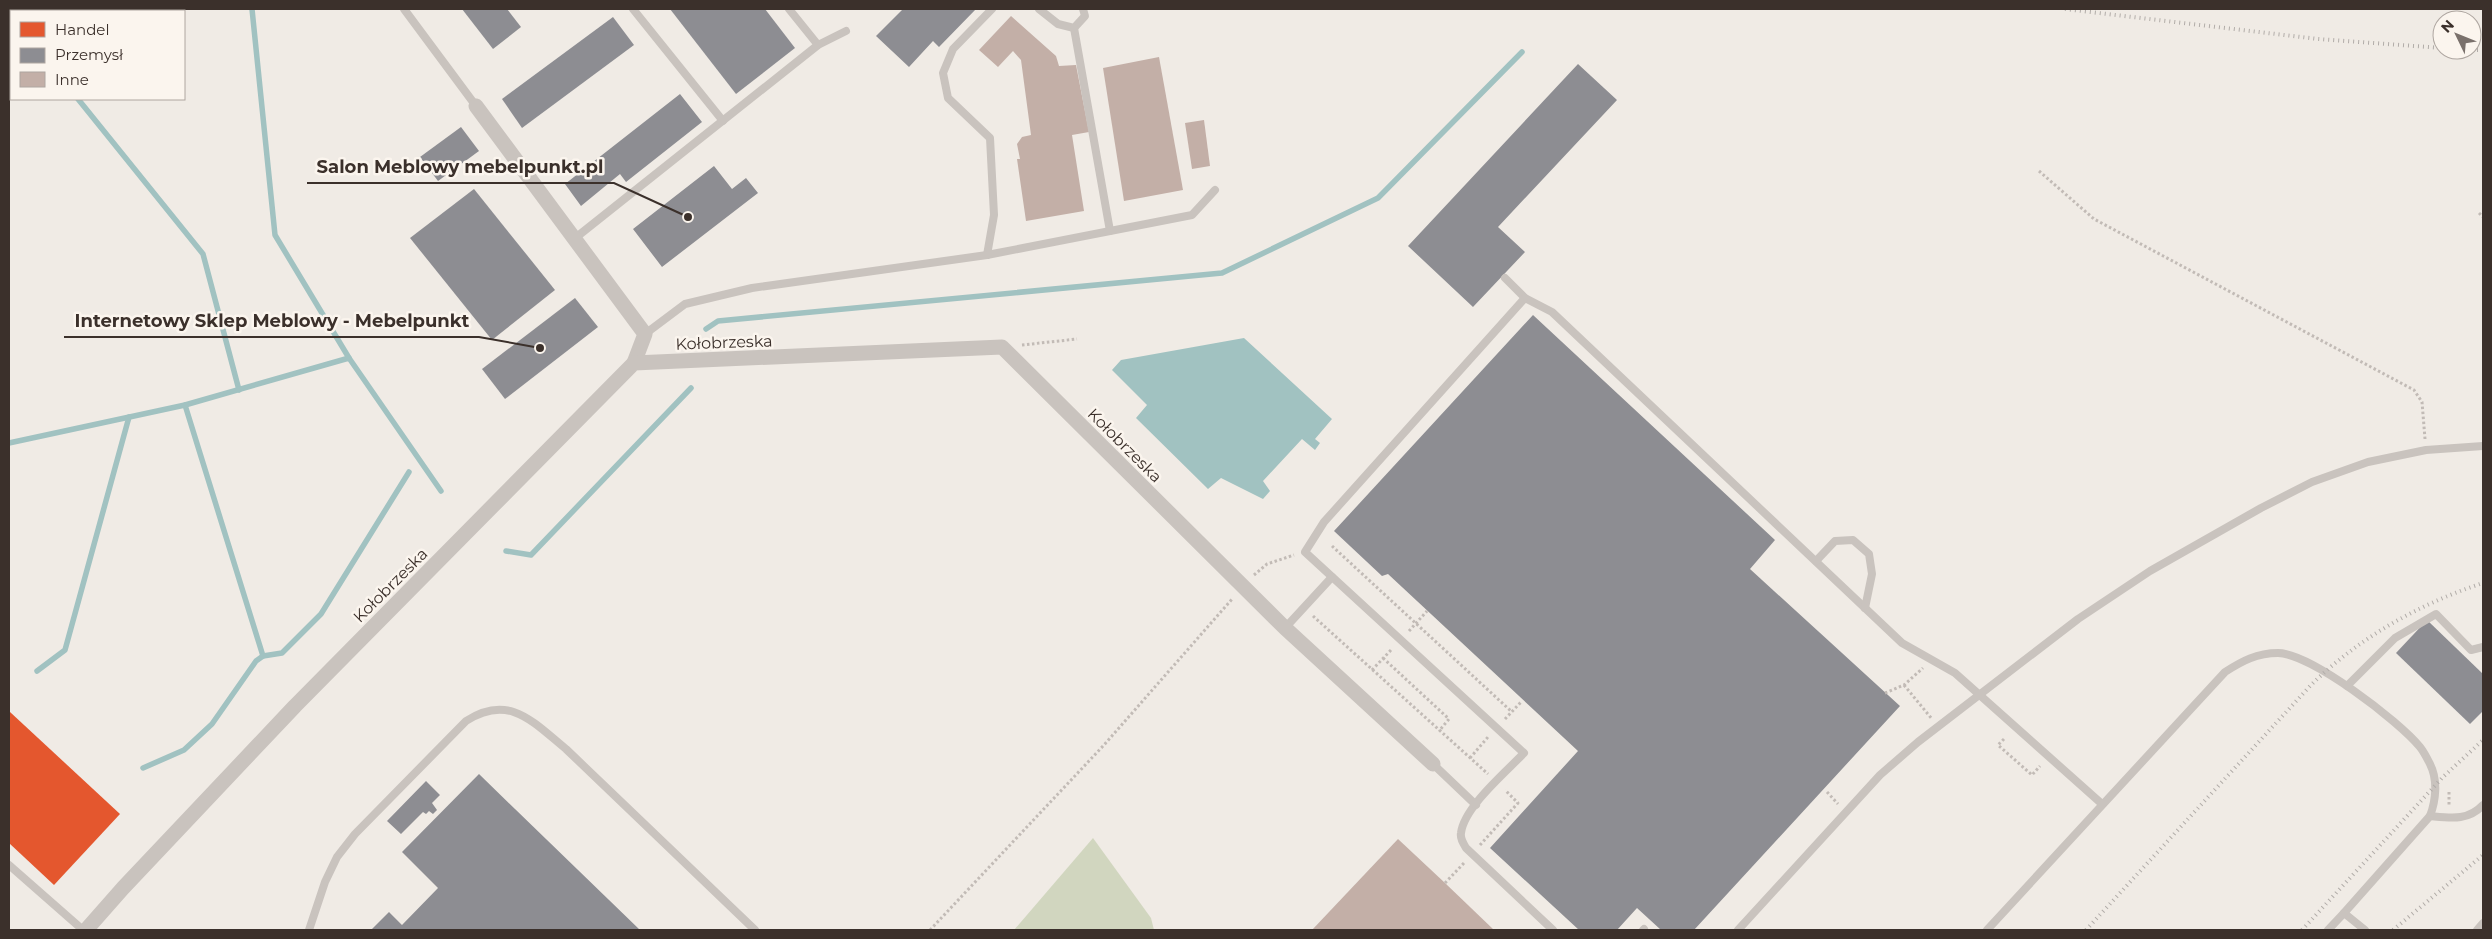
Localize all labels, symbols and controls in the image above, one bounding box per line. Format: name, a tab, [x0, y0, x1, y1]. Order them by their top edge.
legend	[10, 10, 185, 100]
north arrow	[2432, 10, 2482, 60]
text: N	[2437, 16, 2458, 36]
text: Handel	[55, 20, 109, 39]
text: Przemysł	[55, 45, 124, 64]
text: Inne	[55, 70, 89, 89]
callout: Salon Meblowy mebelpunkt.pl	[307, 150, 614, 183]
text: Salon Meblowy mebelpunkt.pl	[317, 156, 603, 178]
callout: Internetowy Sklep Meblowy - Mebelpunkt	[64, 304, 479, 337]
text: Internetowy Sklep Meblowy - Mebelpunkt	[75, 310, 470, 332]
street label: Kołobrzeska	[675, 331, 773, 354]
street label: Kołobrzeska	[1084, 404, 1166, 486]
street label: Kołobrzeska	[349, 544, 431, 626]

